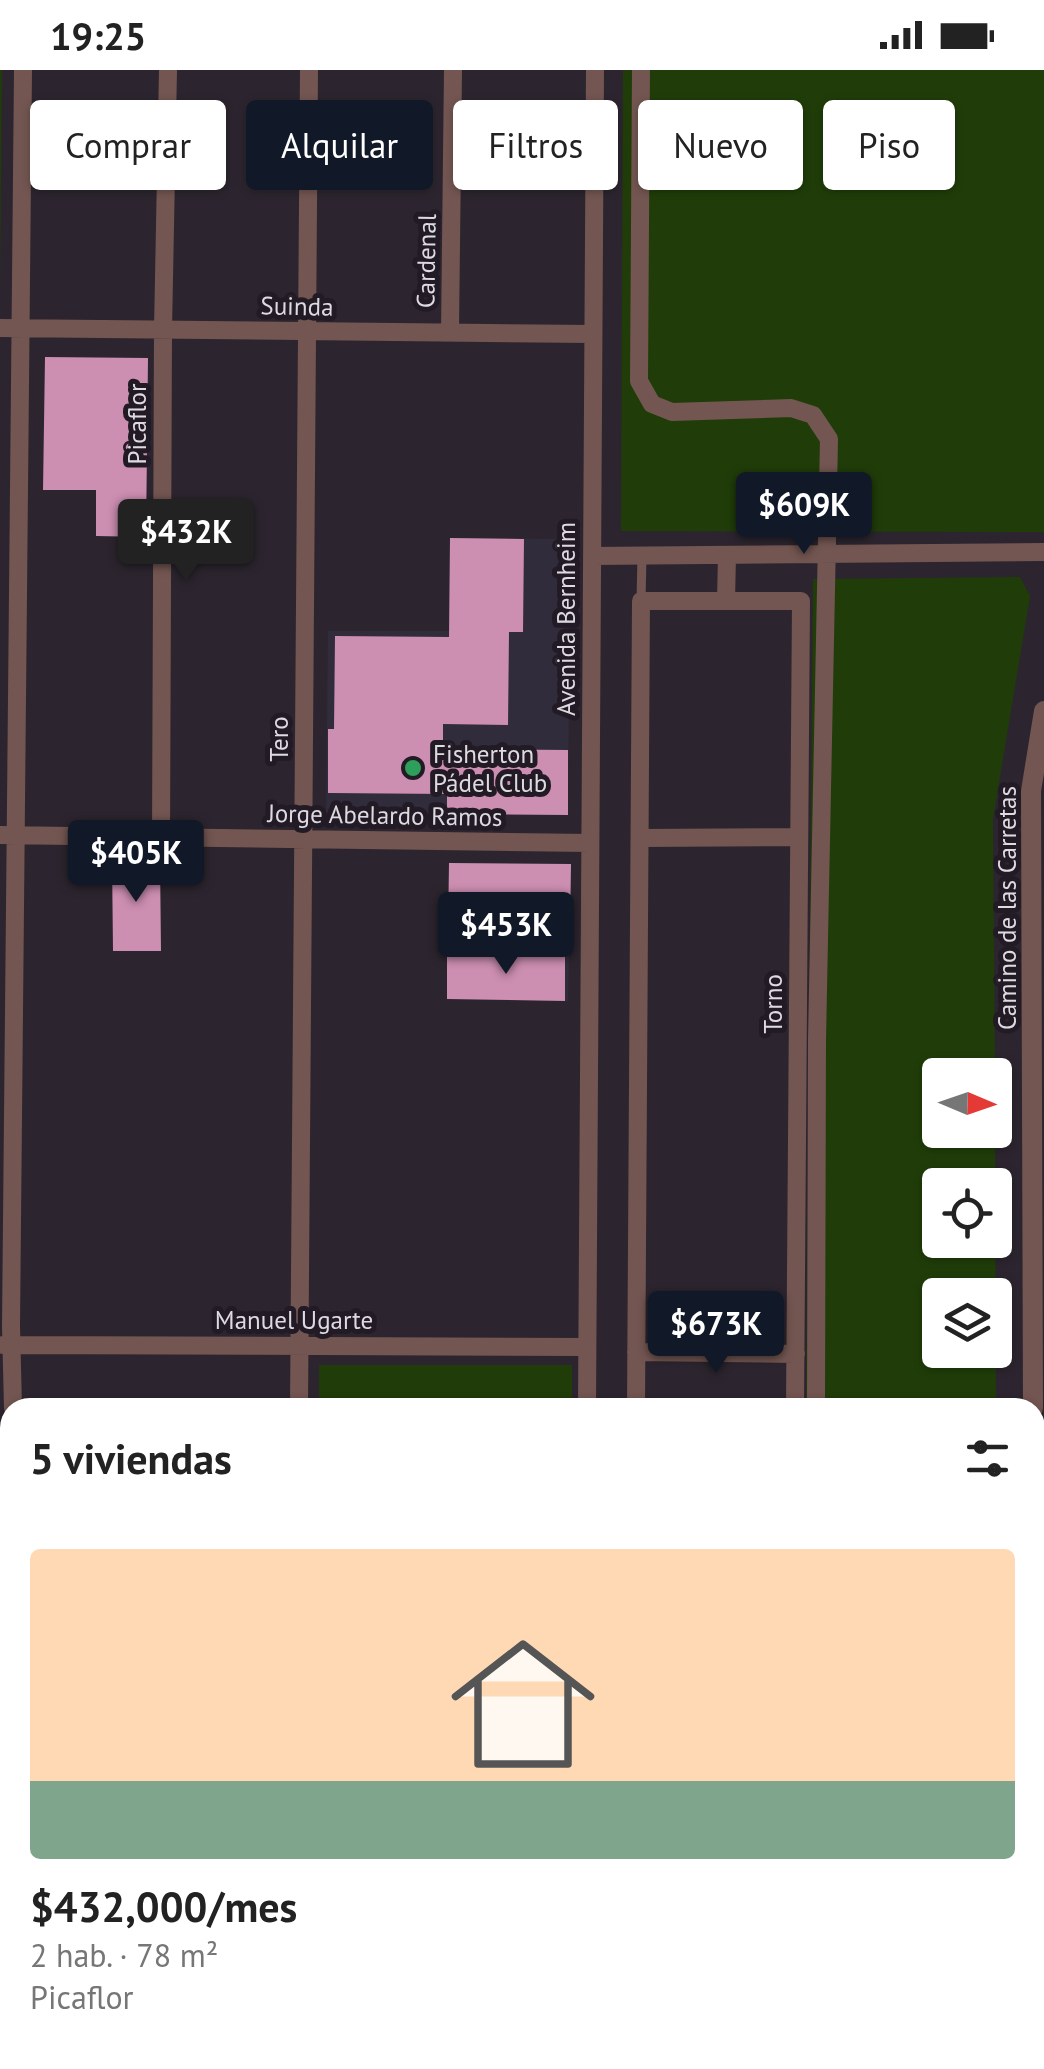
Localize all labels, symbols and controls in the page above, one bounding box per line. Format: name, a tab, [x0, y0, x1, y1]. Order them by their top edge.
text: 19:25	[50, 11, 146, 60]
chip: Comprar	[30, 100, 226, 190]
chip: Alquilar	[246, 100, 433, 190]
chip: Filtros	[453, 100, 618, 190]
chip: Nuevo	[638, 100, 803, 190]
chip: Piso	[823, 100, 955, 190]
street label: Cardenal	[409, 213, 443, 308]
street label: Suinda	[260, 289, 334, 323]
street label: Picaflor	[121, 383, 153, 464]
pin: $609K	[734, 472, 874, 557]
text: $609K	[758, 483, 850, 525]
pin: $432K	[116, 499, 256, 584]
text: $432K	[140, 510, 232, 552]
street label: Avenida Bernheim	[550, 522, 582, 716]
street label: Tero	[263, 716, 295, 762]
place label: Fisherton Pádel Club	[433, 738, 547, 799]
marker: Fisherton Pádel Club	[402, 757, 424, 779]
street label: Camino de las Carretas	[991, 786, 1023, 1030]
street label: Jorge Abelardo Ramos	[266, 797, 503, 833]
pin: $405K	[66, 820, 206, 905]
text: $405K	[90, 831, 182, 873]
pin: $453K	[436, 892, 576, 977]
text: $453K	[460, 903, 552, 945]
street label: Torno	[757, 974, 789, 1034]
north arrow	[922, 1058, 1012, 1148]
map controls	[922, 1058, 1012, 1368]
button: locate	[922, 1168, 1012, 1258]
button: layers	[922, 1278, 1012, 1368]
pin: $673K	[646, 1291, 786, 1376]
text: $673K	[670, 1302, 762, 1344]
street label: Manuel Ugarte	[215, 1304, 373, 1336]
text: 5 viviendas	[30, 1431, 232, 1486]
icon: filters	[960, 1431, 1015, 1486]
icon: home	[433, 1614, 613, 1794]
text: $432,000/mes	[30, 1879, 297, 1934]
text: 2 hab. · 78 m²	[30, 1934, 218, 1976]
text: Picaflor	[30, 1976, 133, 2018]

